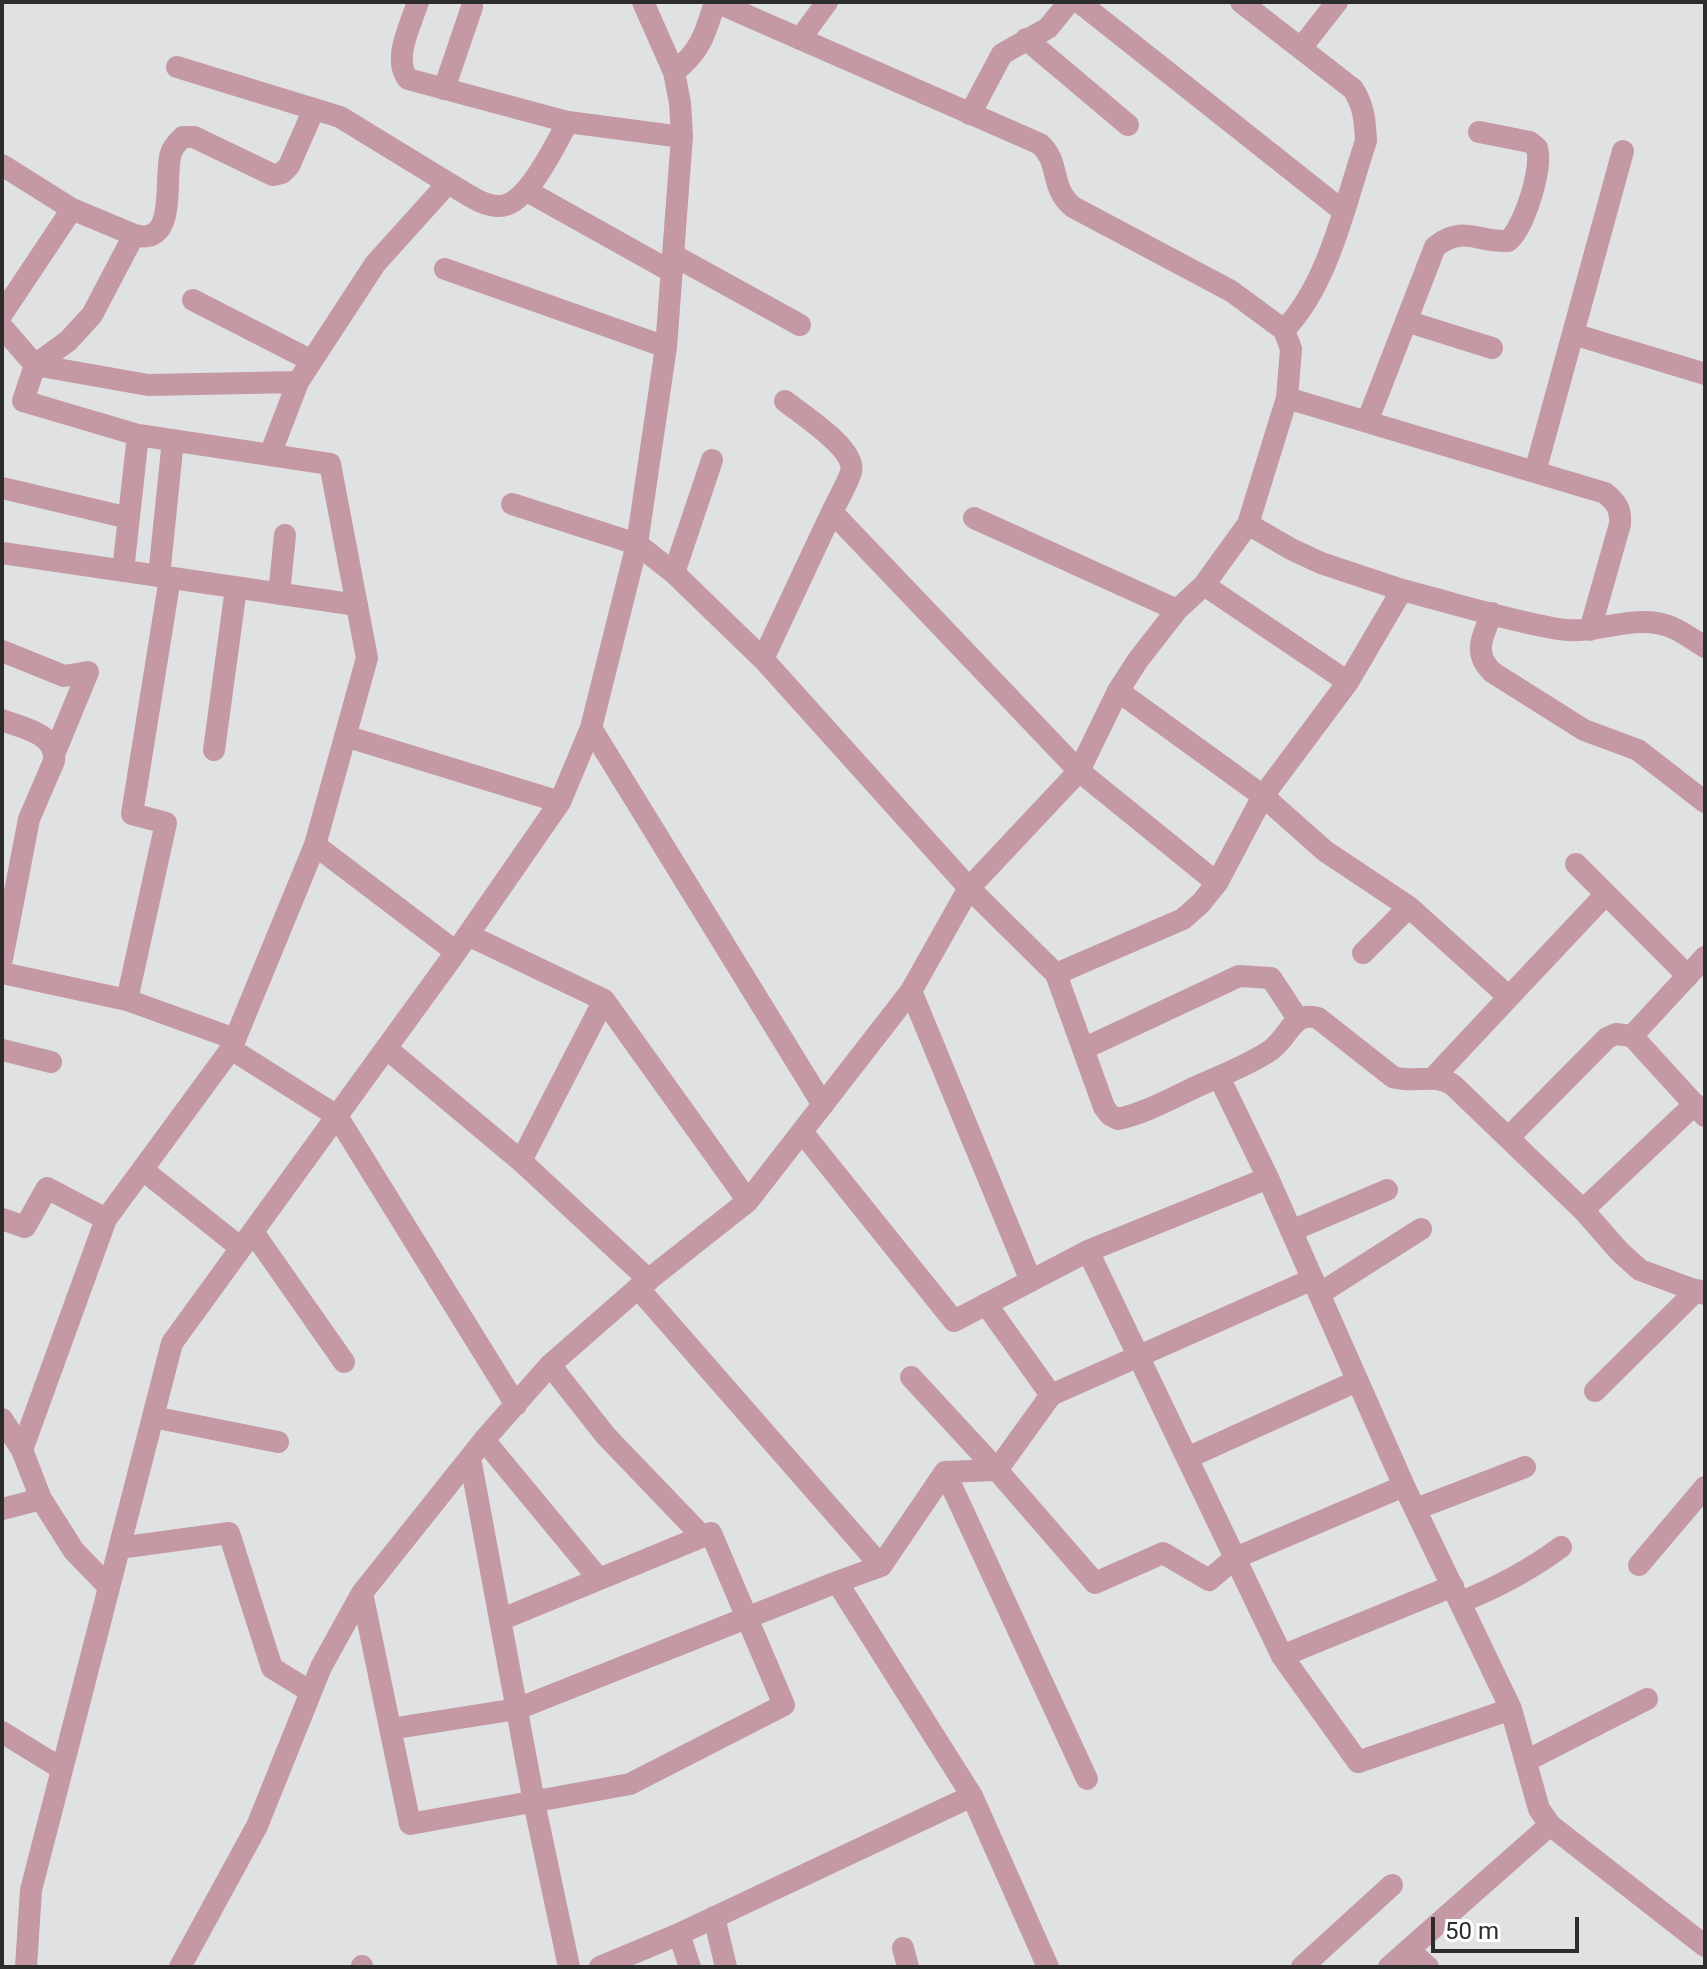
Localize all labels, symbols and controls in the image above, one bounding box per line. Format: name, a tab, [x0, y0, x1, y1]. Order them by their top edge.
scale bar	[1435, 1901, 1583, 1951]
text: 50 m	[1445, 1917, 1499, 1945]

